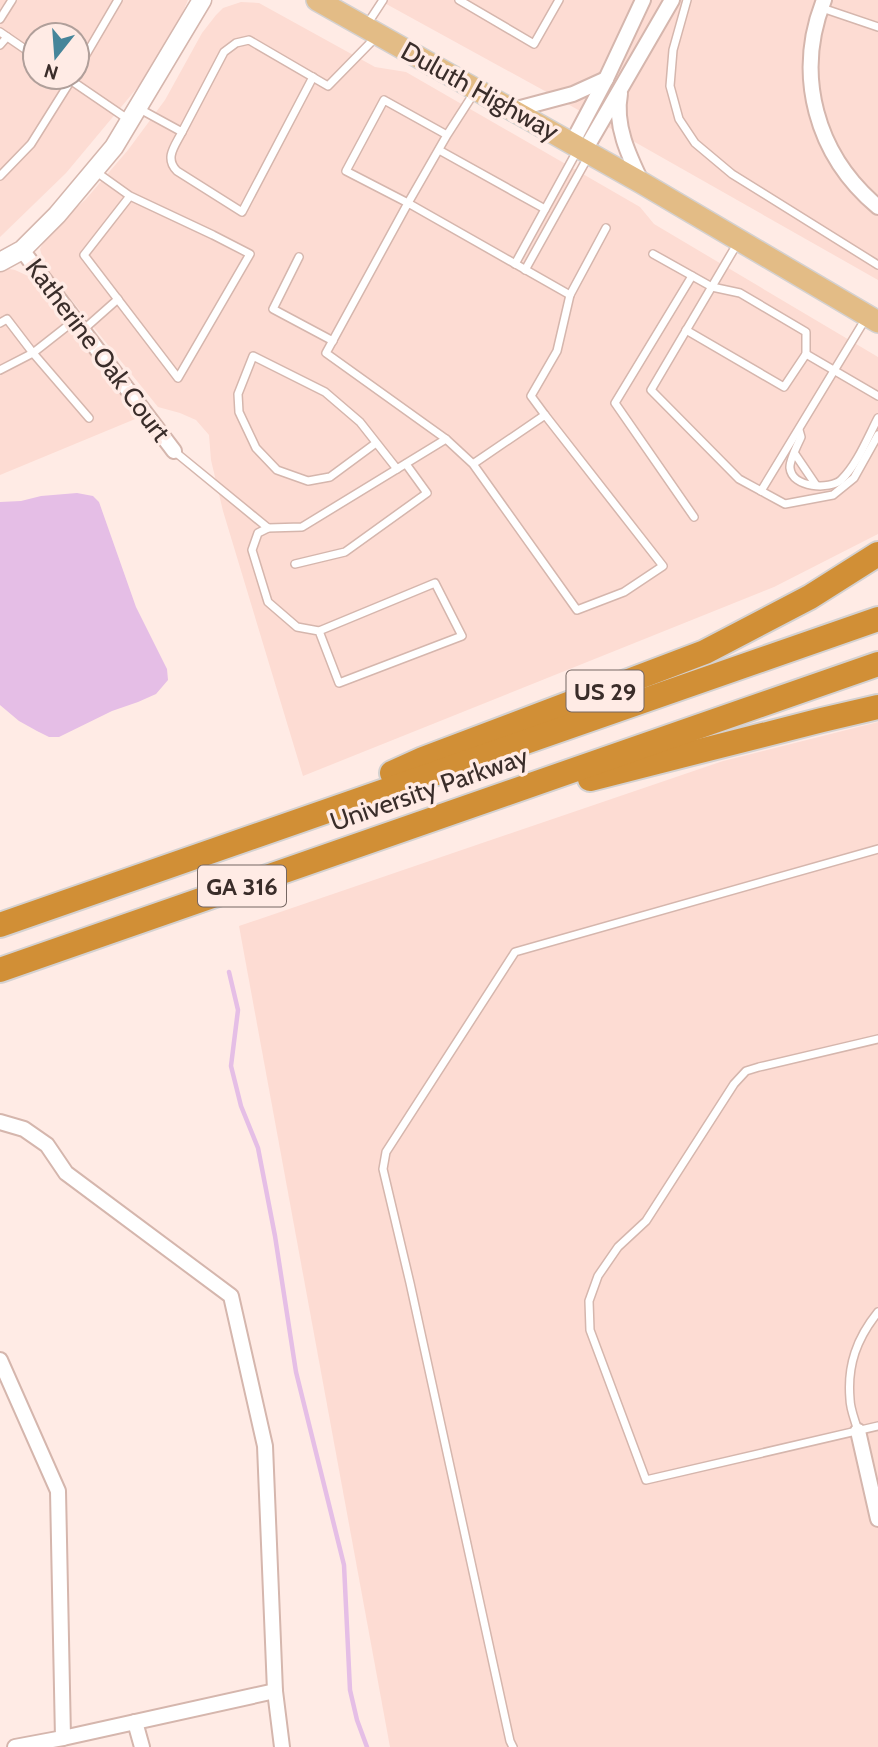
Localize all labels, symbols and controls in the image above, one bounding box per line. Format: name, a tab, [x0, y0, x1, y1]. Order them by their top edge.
north arrow	[21, 21, 91, 91]
street label: Duluth Highway	[396, 35, 564, 147]
text: N	[41, 59, 61, 85]
street label: Katherine Oak Court	[19, 252, 177, 448]
road number: US 29	[566, 670, 644, 712]
street label: University Parkway	[326, 740, 532, 838]
road number: GA 316	[198, 866, 286, 906]

